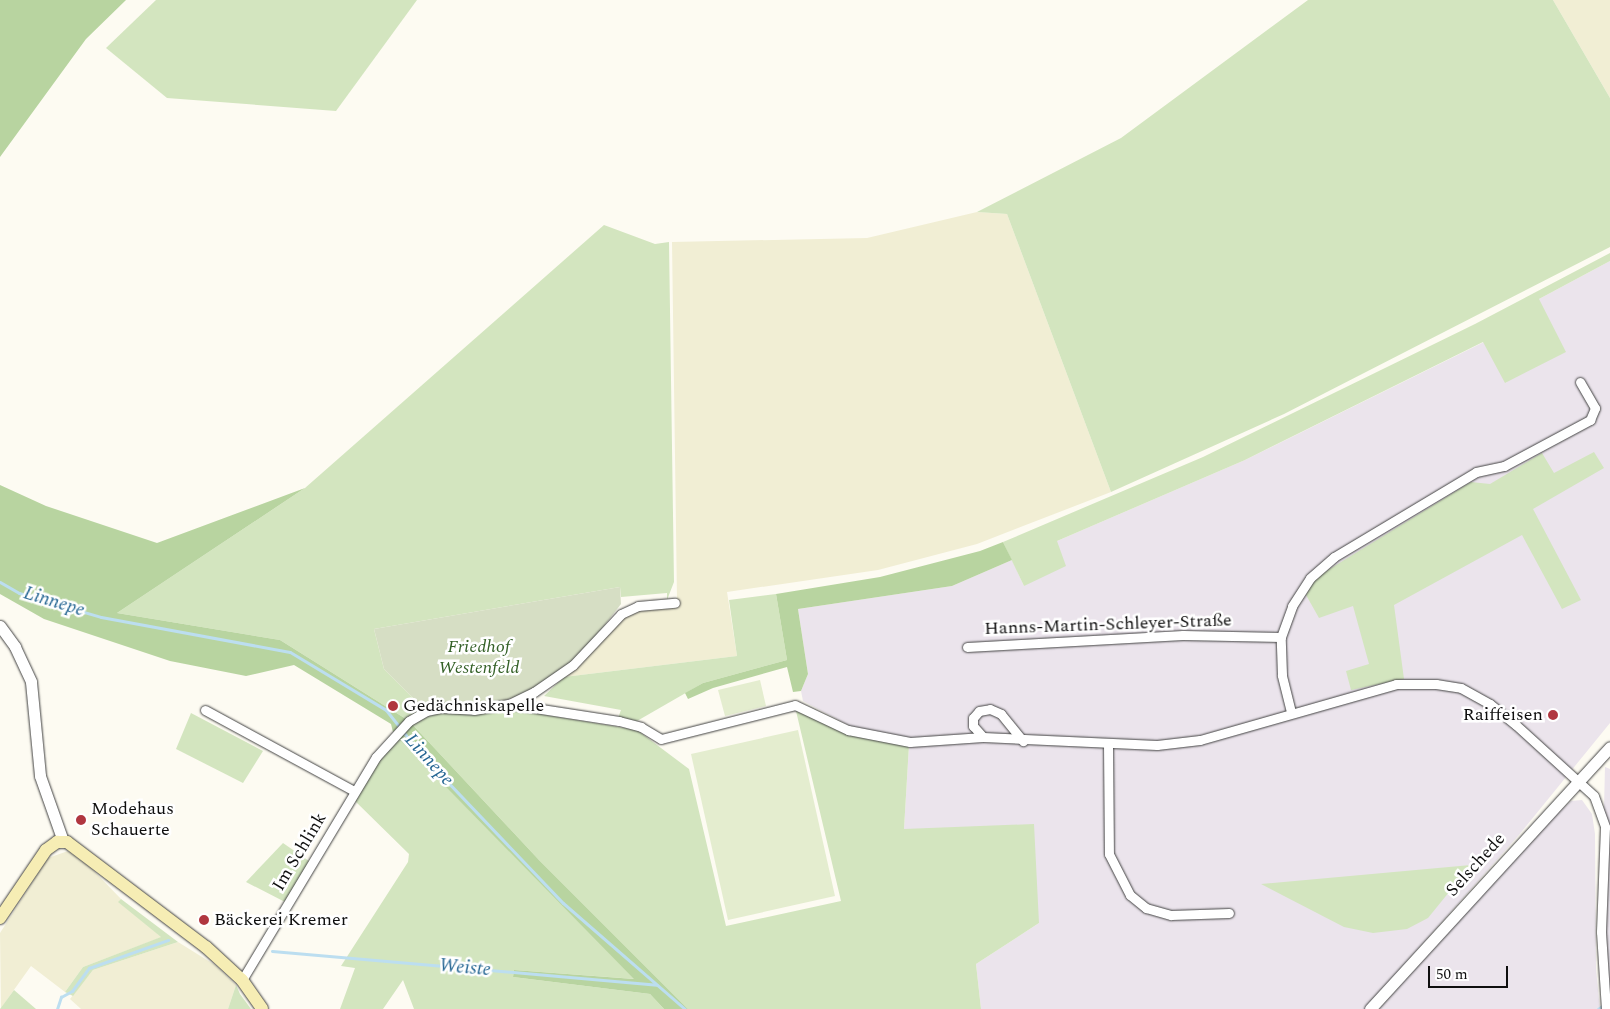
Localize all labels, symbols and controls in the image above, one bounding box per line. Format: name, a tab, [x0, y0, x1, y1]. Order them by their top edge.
water label: Linnepe	[21, 582, 87, 622]
street label: Hanns-Martin-Schleyer-Straße	[984, 610, 1232, 640]
park label: Friedhof Westenfeld	[439, 637, 519, 680]
place label: Gedächniskapelle	[403, 695, 544, 717]
marker: Gedächniskapelle	[387, 700, 399, 712]
place label: Raiffeisen	[1463, 704, 1543, 726]
marker: Raiffeisen	[1547, 709, 1559, 721]
water label: Linnepe	[400, 729, 458, 791]
place label: Modehaus Schauerte	[91, 799, 174, 842]
street label: Im Schlink	[268, 809, 332, 895]
marker: Modehaus Schauerte	[75, 814, 87, 826]
street label: Selschede	[1442, 829, 1510, 901]
place label: Bäckerei Kremer	[214, 909, 348, 931]
marker: Bäckerei Kremer	[198, 914, 210, 926]
water label: Weiste	[438, 954, 492, 982]
scale bar	[1430, 956, 1510, 988]
text: 50 m	[1436, 963, 1468, 986]

